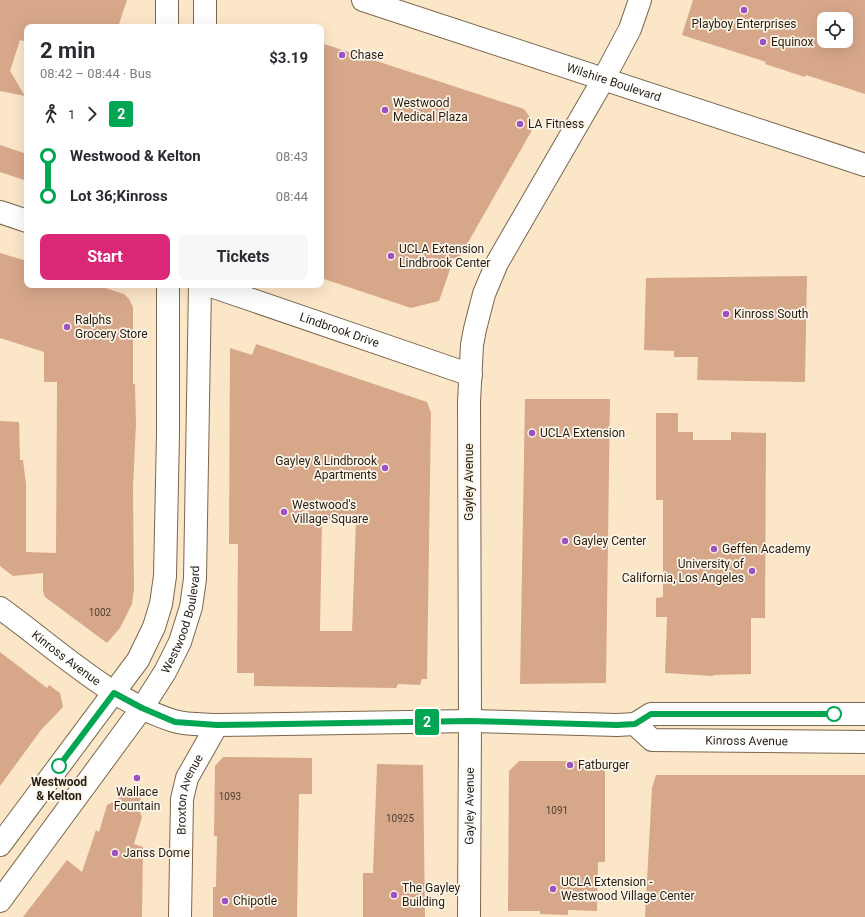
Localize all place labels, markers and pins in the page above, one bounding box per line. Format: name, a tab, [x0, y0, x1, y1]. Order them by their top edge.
marker: Playboy Enterprises	[739, 5, 749, 15]
place label: Playboy Enterprises	[691, 17, 797, 31]
place label: Equinox	[771, 35, 813, 49]
marker: Equinox	[758, 37, 768, 47]
place label: Chase	[350, 48, 384, 62]
marker: Chase	[337, 50, 347, 60]
place label: Westwood Medical Plaza	[393, 96, 468, 124]
marker: Westwood Medical Plaza	[380, 105, 390, 115]
place label: LA Fitness	[528, 117, 584, 131]
marker: LA Fitness	[515, 119, 525, 129]
place label: UCLA Extension Lindbrook Center	[399, 242, 490, 270]
marker: UCLA Extension Lindbrook Center	[386, 251, 396, 261]
place label: Kinross South	[734, 307, 808, 321]
marker: Kinross South	[721, 309, 731, 319]
place label: Ralphs Grocery Store	[75, 313, 148, 341]
marker: Ralphs Grocery Store	[62, 322, 72, 332]
place label: UCLA Extension	[540, 426, 625, 440]
marker: UCLA Extension	[527, 428, 537, 438]
place label: Gayley & Lindbrook Apartments	[275, 454, 378, 482]
marker: Gayley & Lindbrook Apartments	[380, 463, 390, 473]
place label: Westwood's Village Square	[292, 498, 368, 526]
marker: Westwood's Village Square	[279, 507, 289, 517]
place label: Gayley Center	[573, 534, 646, 548]
marker: Gayley Center	[560, 536, 570, 546]
place label: Geffen Academy	[722, 542, 811, 556]
marker: Geffen Academy	[709, 544, 719, 554]
place label: University of California, Los Angeles	[622, 557, 745, 585]
marker: University of California, Los Angeles	[747, 566, 757, 576]
unlabelled marker	[826, 706, 842, 722]
marker: Westwood & Kelton	[51, 758, 67, 774]
place label: Fatburger	[578, 758, 629, 772]
marker: Fatburger	[565, 760, 575, 770]
marker: Wallace Fountain	[132, 773, 142, 783]
place label: Westwood & Kelton	[31, 775, 87, 803]
place label: Wallace Fountain	[114, 785, 160, 813]
place label: Janss Dome	[123, 846, 190, 860]
marker: Janss Dome	[110, 848, 120, 858]
place label: UCLA Extension - Westwood Village Center	[561, 875, 695, 903]
place label: The Gayley Building	[402, 881, 461, 909]
marker: UCLA Extension - Westwood Village Center	[548, 884, 558, 894]
marker: The Gayley Building	[389, 890, 399, 900]
place label: Chipotle	[233, 894, 277, 908]
marker: Chipotle	[220, 896, 230, 906]

